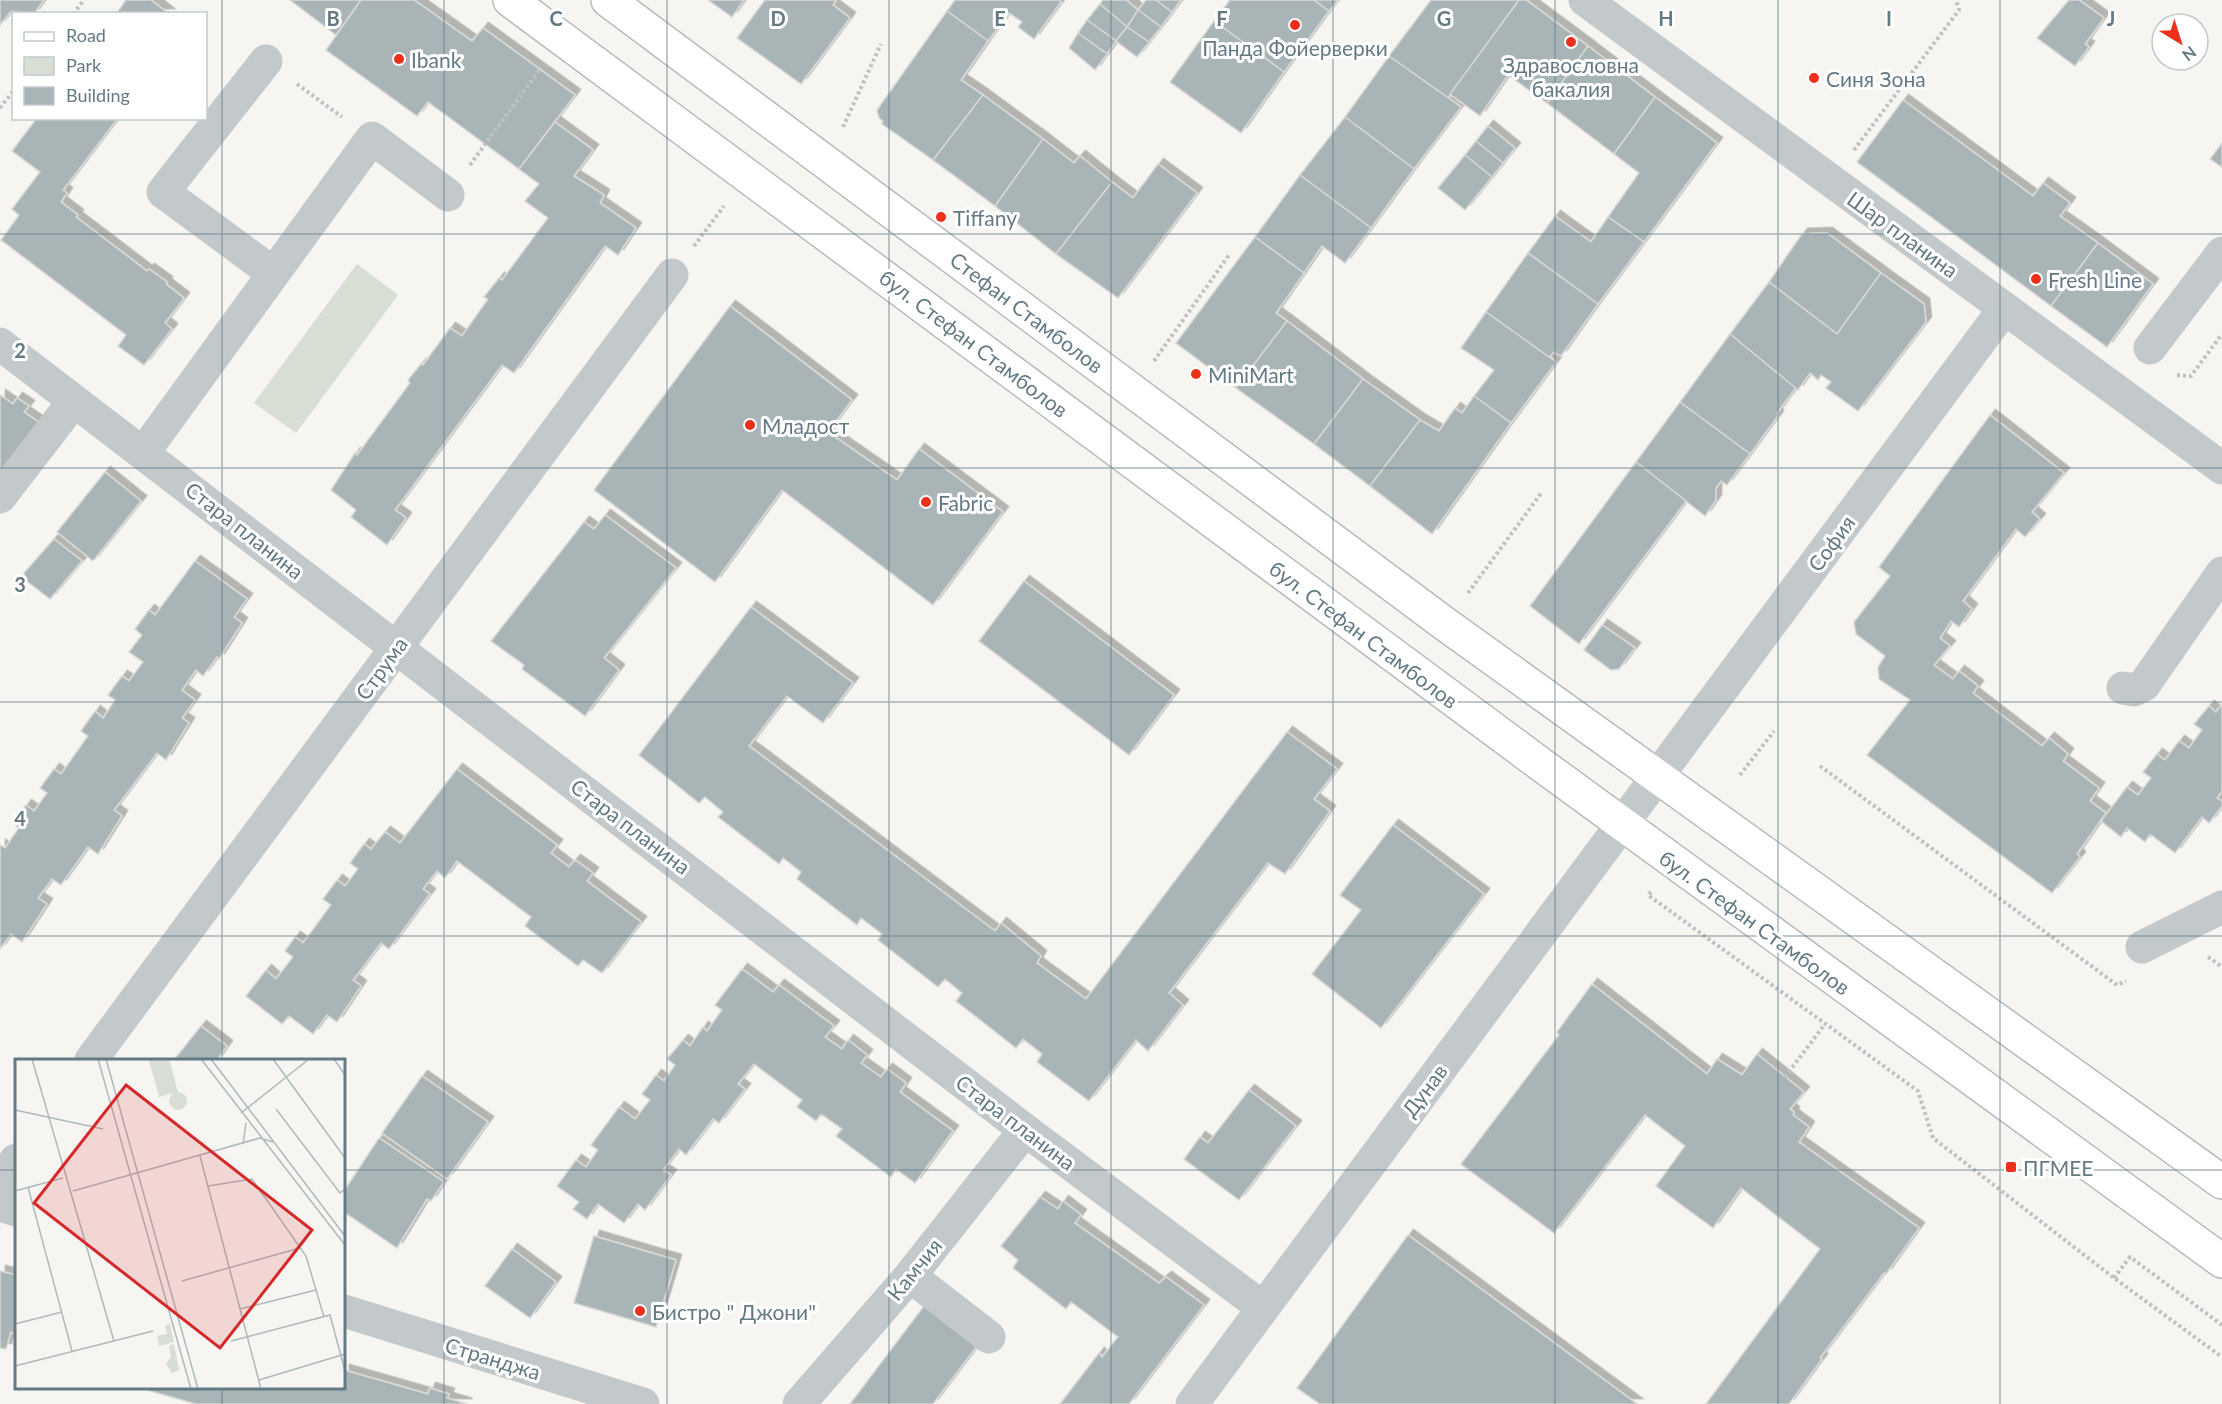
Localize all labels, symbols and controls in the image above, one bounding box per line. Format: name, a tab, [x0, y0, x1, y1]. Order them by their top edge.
text: B	[326, 6, 340, 30]
text: C	[549, 6, 563, 30]
text: D	[770, 6, 786, 30]
text: E	[994, 6, 1006, 30]
text: F	[1216, 6, 1228, 30]
text: G	[1437, 6, 1451, 30]
text: H	[1658, 6, 1674, 30]
text: I	[1886, 6, 1892, 30]
text: J	[2107, 6, 2115, 30]
legend	[12, 12, 207, 120]
north arrow	[2150, 12, 2210, 72]
marker: Панда Фойерверки	[1288, 18, 1302, 32]
text: Road	[66, 24, 106, 46]
place label: Панда Фойерверки	[1202, 35, 1388, 60]
marker: Здравословна бакалия	[1564, 35, 1578, 49]
text: N	[2179, 43, 2200, 65]
place label: Ibank	[411, 47, 462, 72]
marker: Ibank	[392, 52, 406, 66]
place label: Здравословна бакалия	[1503, 52, 1639, 101]
text: Park	[66, 54, 102, 76]
place label: Синя Зона	[1826, 66, 1926, 91]
marker: Синя Зона	[1807, 71, 1821, 85]
text: Building	[66, 84, 130, 106]
street label: Шар планина	[1843, 186, 1963, 282]
place label: Tiffany	[953, 205, 1017, 230]
marker: Tiffany	[934, 210, 948, 224]
street label: Стефан Стамболов	[946, 246, 1108, 378]
street label: бул. Стефан Стамболов	[875, 264, 1073, 422]
place label: Fresh Line	[2048, 267, 2142, 292]
marker: Fresh Line	[2029, 272, 2043, 286]
text: 2	[14, 338, 26, 362]
place label: MiniMart	[1208, 362, 1294, 387]
marker: MiniMart	[1189, 367, 1203, 381]
place label: Младост	[762, 413, 850, 438]
marker: Младост	[743, 418, 757, 432]
street label: Стара планина	[181, 476, 309, 584]
place label: Fabric	[938, 490, 993, 515]
marker: Fabric	[919, 495, 933, 509]
street label: София	[1802, 510, 1860, 576]
street label: бул. Стефан Стамболов	[1265, 555, 1463, 713]
text: 3	[14, 572, 26, 596]
street label: Струма	[350, 632, 412, 704]
street label: Стара планина	[566, 773, 696, 879]
text: 4	[14, 806, 26, 830]
street label: бул. Стефан Стамболов	[1655, 844, 1855, 1000]
inset map	[15, 1059, 345, 1389]
street label: Дунав	[1396, 1059, 1452, 1121]
street label: Стара планина	[951, 1069, 1081, 1175]
place label: ПГМЕЕ	[2023, 1155, 2094, 1180]
marker: ПГМЕЕ	[2004, 1160, 2018, 1174]
street label: Камчия	[881, 1233, 947, 1305]
place label: Бистро " Джони"	[652, 1299, 816, 1324]
marker: Бистро " Джони"	[633, 1304, 647, 1318]
street label: Странджа	[442, 1332, 544, 1384]

